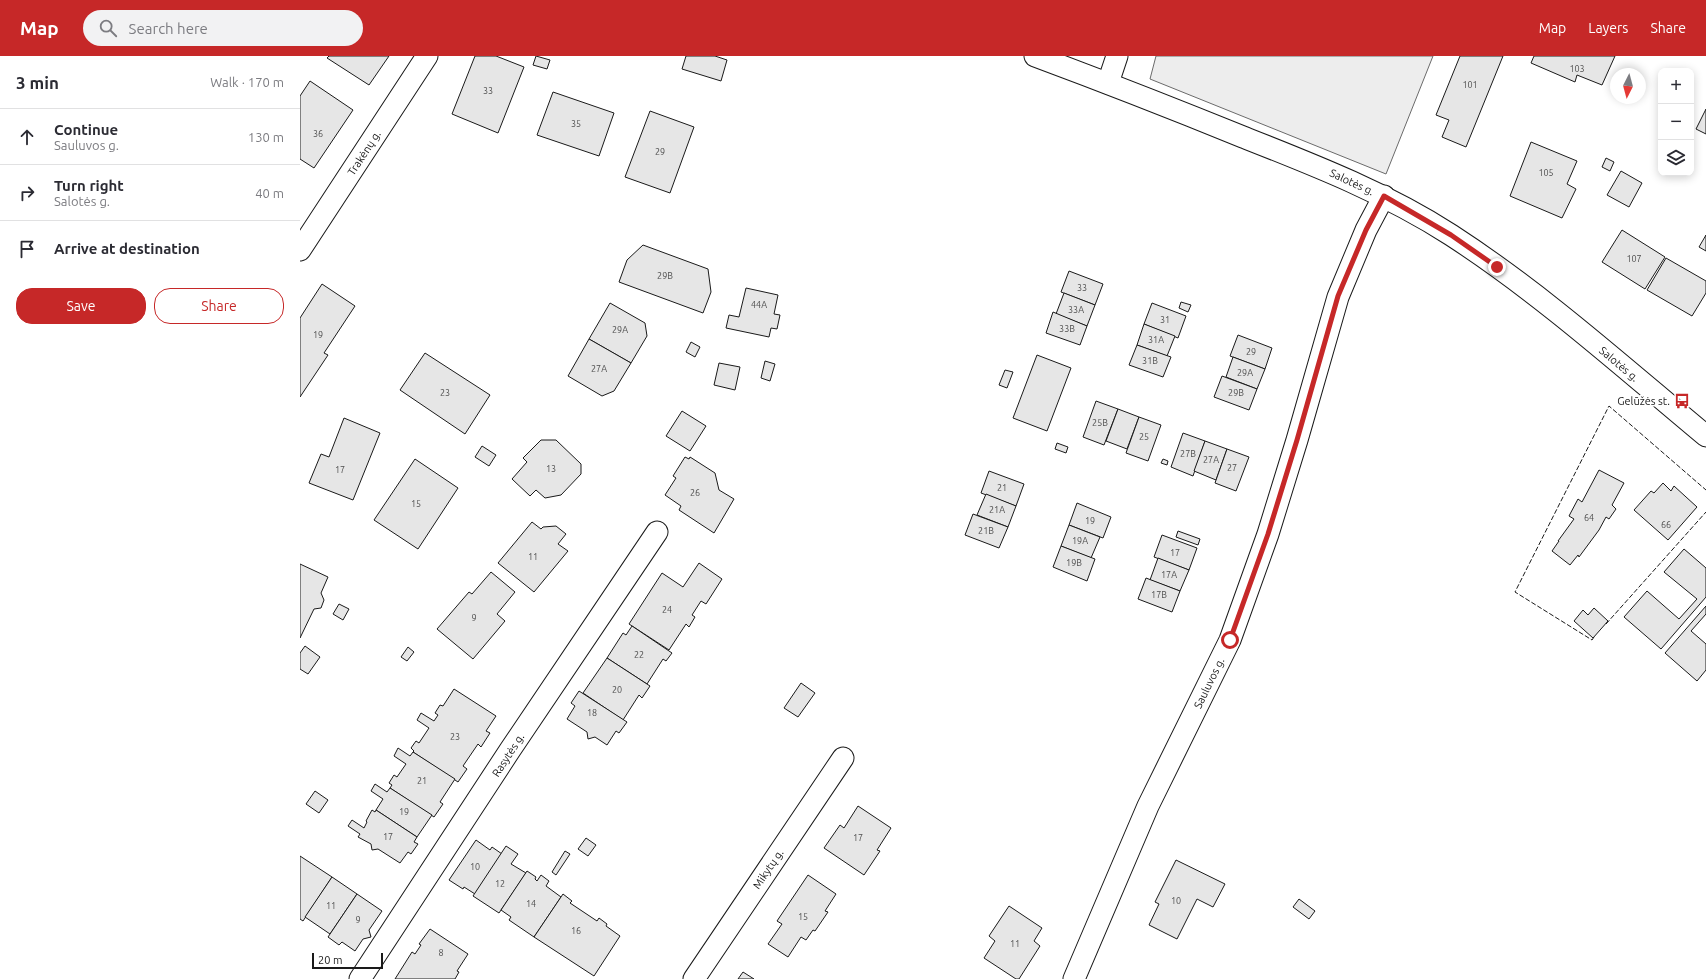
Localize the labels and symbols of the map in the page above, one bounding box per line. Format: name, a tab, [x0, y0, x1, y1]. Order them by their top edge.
house number: 103	[1569, 64, 1585, 74]
north arrow	[1610, 68, 1646, 104]
house number: 101	[1462, 80, 1478, 90]
house number: 33	[483, 86, 493, 96]
house number: 35	[571, 119, 581, 129]
street label: Trakėnų g.	[345, 128, 383, 178]
house number: 36	[313, 129, 323, 139]
house number: 29	[655, 147, 665, 157]
street label: Salotės g.	[1328, 167, 1376, 197]
house number: 105	[1538, 168, 1554, 178]
house number: 107	[1626, 254, 1642, 264]
route end	[1488, 258, 1506, 276]
house number: 29B	[657, 271, 673, 281]
house number: 33	[1077, 283, 1087, 293]
house number: 44A	[751, 300, 767, 310]
house number: 33A	[1068, 305, 1084, 315]
house number: 31	[1160, 315, 1170, 325]
house number: 33B	[1059, 324, 1075, 334]
house number: 29A	[612, 325, 628, 335]
house number: 19	[313, 330, 323, 340]
house number: 31A	[1148, 335, 1164, 345]
street label: Salotės g.	[1597, 344, 1641, 384]
house number: 29	[1246, 347, 1256, 357]
house number: 31B	[1142, 356, 1158, 366]
house number: 27A	[591, 364, 607, 374]
house number: 29A	[1237, 368, 1253, 378]
house number: 23	[440, 388, 450, 398]
house number: 29B	[1228, 388, 1244, 398]
bus stop icon: Gelūžės st.	[1673, 392, 1691, 410]
place label: Gelūžės st.	[1617, 395, 1670, 407]
house number: 25B	[1092, 418, 1108, 428]
house number: 25	[1139, 432, 1149, 442]
house number: 27B	[1180, 449, 1196, 459]
house number: 27A	[1203, 455, 1219, 465]
house number: 27	[1227, 463, 1237, 473]
house number: 13	[546, 464, 556, 474]
house number: 17	[335, 465, 345, 475]
house number: 21	[997, 483, 1007, 493]
house number: 26	[690, 488, 700, 498]
house number: 15	[411, 499, 421, 509]
house number: 21A	[989, 505, 1005, 515]
house number: 64	[1584, 513, 1594, 523]
house number: 19	[1085, 516, 1095, 526]
house number: 66	[1661, 520, 1671, 530]
house number: 21B	[978, 526, 994, 536]
house number: 19A	[1072, 536, 1088, 546]
house number: 17	[1170, 548, 1180, 558]
house number: 11	[528, 552, 538, 562]
house number: 19B	[1066, 558, 1082, 568]
house number: 17A	[1161, 570, 1177, 580]
house number: 17B	[1151, 590, 1167, 600]
house number: 24	[662, 605, 672, 615]
house number: 9	[471, 613, 477, 623]
route start	[1221, 631, 1239, 649]
house number: 22	[634, 650, 644, 660]
street label: Sauluvos g.	[1192, 656, 1226, 710]
house number: 20	[612, 685, 622, 695]
house number: 18	[587, 708, 597, 718]
street label: Rasytės g.	[490, 731, 526, 779]
house number: 23	[450, 732, 460, 742]
house number: 21	[417, 776, 427, 786]
house number: 19	[399, 807, 409, 817]
house number: 17	[383, 832, 393, 842]
house number: 17	[853, 833, 863, 843]
street label: Mikytų g.	[750, 847, 786, 891]
house number: 10	[470, 862, 480, 872]
house number: 12	[495, 879, 505, 889]
house number: 10	[1171, 896, 1181, 906]
house number: 14	[526, 899, 536, 909]
house number: 11	[326, 901, 336, 911]
house number: 15	[798, 912, 808, 922]
house number: 9	[355, 915, 361, 925]
house number: 16	[571, 926, 581, 936]
house number: 11	[1010, 939, 1020, 949]
house number: 8	[438, 948, 444, 958]
scale bar	[312, 951, 383, 970]

